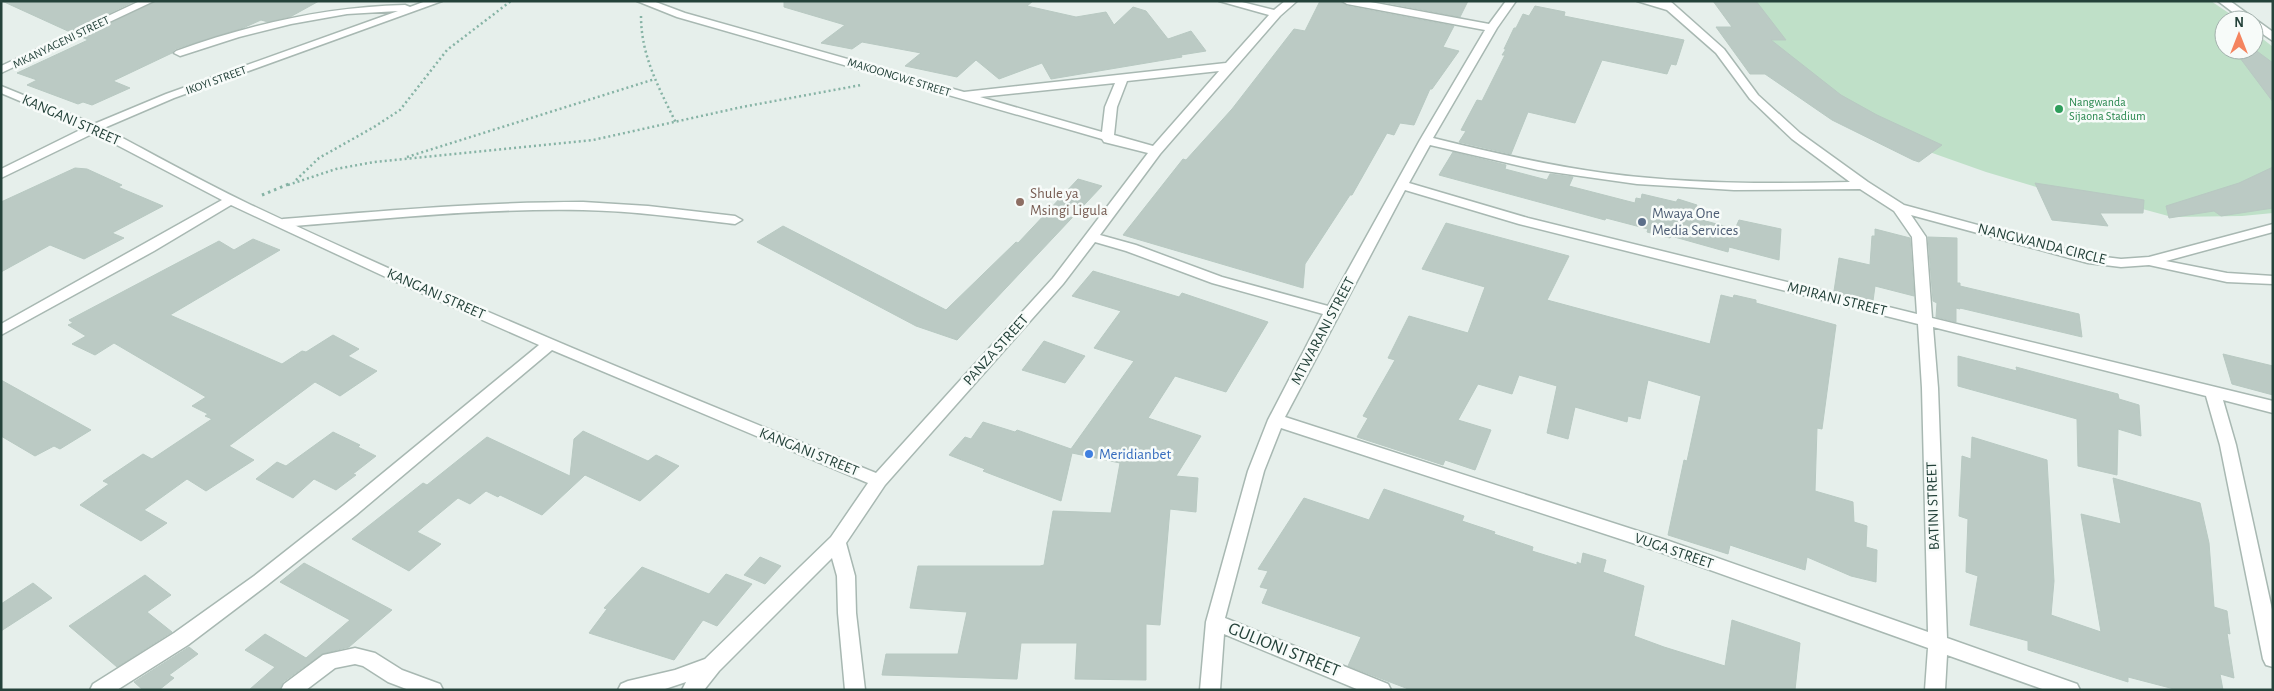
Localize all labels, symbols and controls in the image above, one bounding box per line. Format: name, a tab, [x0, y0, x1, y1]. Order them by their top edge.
north arrow	[2214, 10, 2264, 60]
street label: MKANYAGENI STREET	[11, 13, 111, 71]
text: N	[2234, 16, 2244, 30]
street label: MAKOONGWE STREET	[846, 56, 952, 98]
street label: IKOYI STREET	[184, 63, 248, 97]
street label: KANGANI STREET	[20, 92, 123, 149]
place label: Nangwanda Sijaona Stadium	[2069, 96, 2146, 123]
marker: Nangwanda Sijaona Stadium	[2053, 103, 2065, 115]
place label: Shule ya Msingi Ligula	[1030, 186, 1108, 218]
marker: Shule ya Msingi Ligula	[1014, 196, 1026, 208]
place label: Mwaya One Media Services	[1652, 206, 1738, 238]
marker: Mwaya One Media Services	[1636, 216, 1648, 228]
street label: NANGWANDA CIRCLE	[1976, 221, 2108, 267]
street label: KANGANI STREET	[385, 266, 488, 323]
street label: MTWARANI STREET	[1288, 274, 1358, 387]
street label: MPIRANI STREET	[1786, 279, 1889, 319]
street label: PANZA STREET	[961, 311, 1032, 388]
street label: KANGANI STREET	[757, 425, 861, 479]
place label: Meridianbet	[1099, 447, 1171, 462]
marker: Meridianbet	[1083, 448, 1095, 460]
street label: BATINI STREET	[1924, 461, 1942, 550]
street label: VUGA STREET	[1633, 531, 1716, 572]
street label: GULIONI STREET	[1226, 619, 1343, 681]

